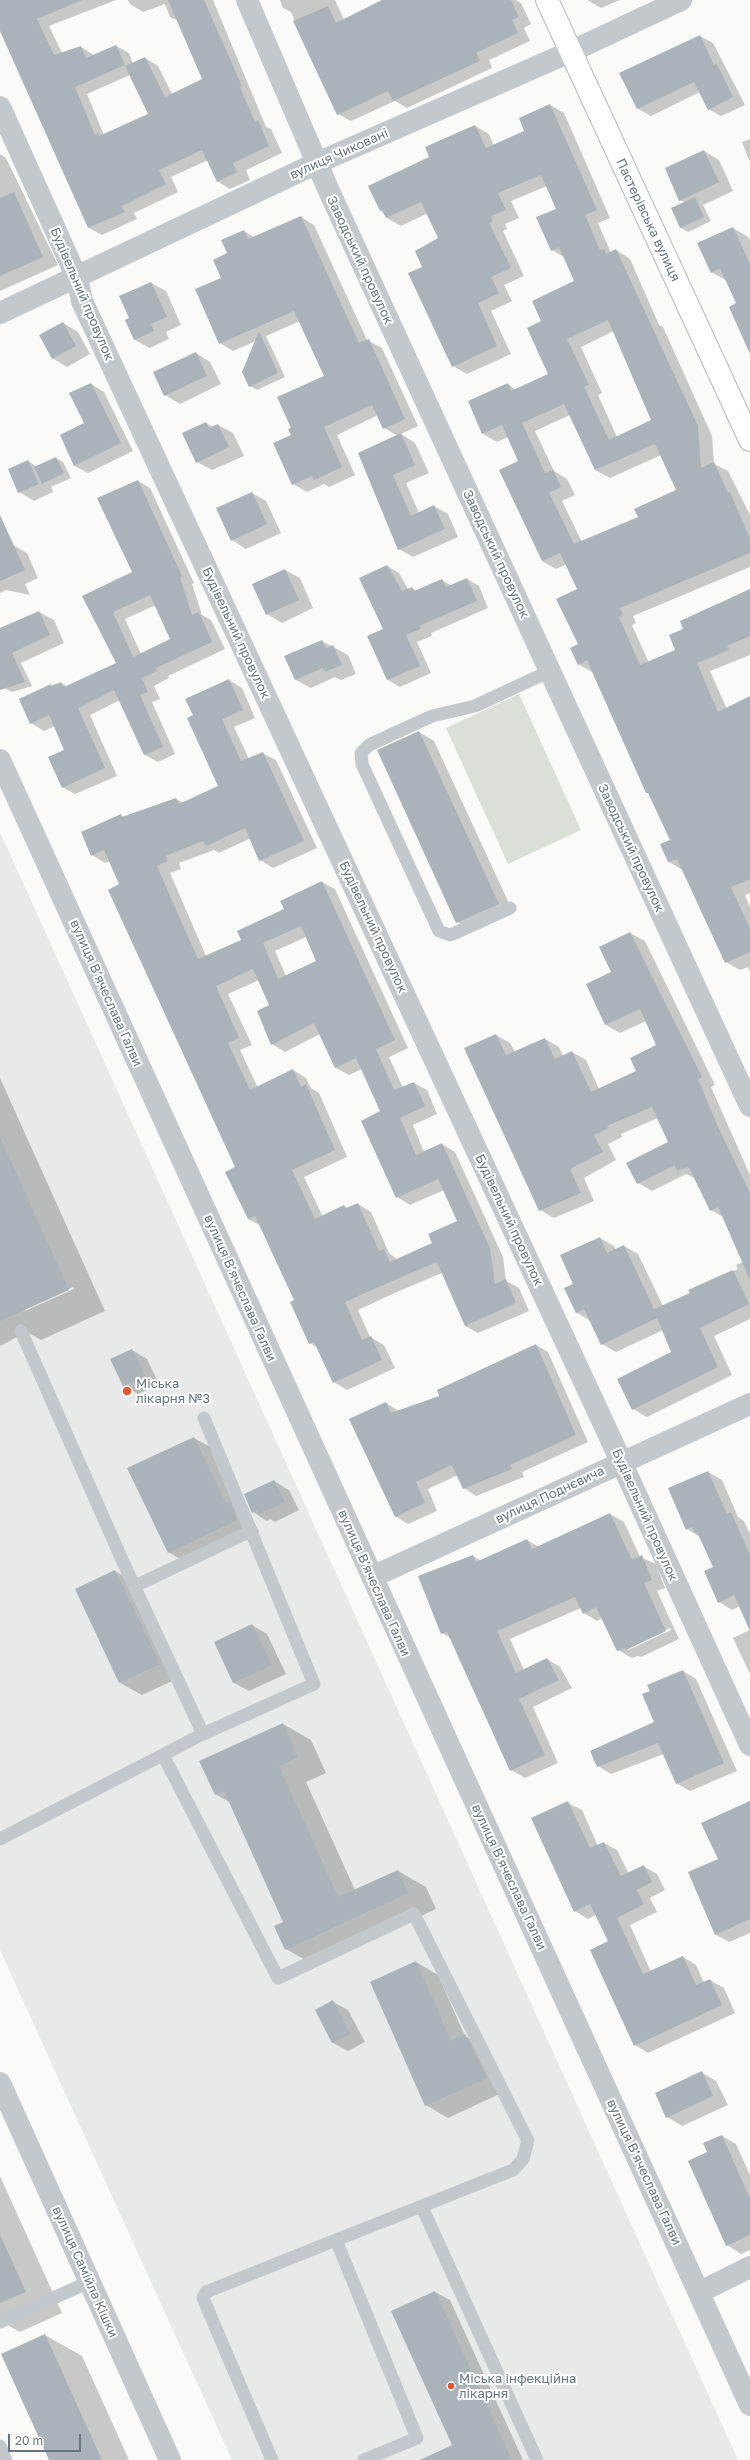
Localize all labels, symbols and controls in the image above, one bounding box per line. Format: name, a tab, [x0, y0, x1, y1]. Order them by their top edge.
street label: вулиця Чиковані	[287, 125, 391, 183]
street label: Пастерівська вулиця	[613, 156, 683, 284]
street label: Заводський провулок	[323, 193, 397, 327]
street label: Будівельний провулок	[47, 225, 117, 363]
street label: Заводський провулок	[459, 487, 533, 621]
street label: Будівельний провулок	[199, 565, 273, 701]
street label: Заводський провулок	[594, 781, 668, 915]
street label: Будівельний провулок	[336, 859, 410, 995]
street label: вулиця Вʼячеслава Галви	[67, 917, 145, 1069]
street label: Будівельний провулок	[472, 1152, 546, 1288]
street label: вулиця Вʼячеслава Галви	[201, 1212, 279, 1364]
place label: Міська лікарня №3	[136, 1376, 210, 1407]
marker: Міська лікарня №3	[121, 1385, 133, 1397]
street label: Будівельний провулок	[609, 1446, 681, 1584]
street label: вулиця Поднєвича	[493, 1463, 607, 1527]
street label: вулиця Вʼячеслава Галви	[335, 1507, 413, 1659]
street label: вулиця Вʼячеслава Галви	[468, 1802, 550, 1952]
street label: вулиця Вʼячеслава Галви	[603, 2097, 685, 2247]
street label: вулиця Самійла Кішки	[49, 2204, 121, 2340]
place label: Міська інфекційна лікарня	[459, 2371, 576, 2402]
marker: Міська інфекційна лікарня	[446, 2381, 456, 2391]
scale bar	[10, 2426, 83, 2452]
text: 20 m	[15, 2433, 43, 2448]

